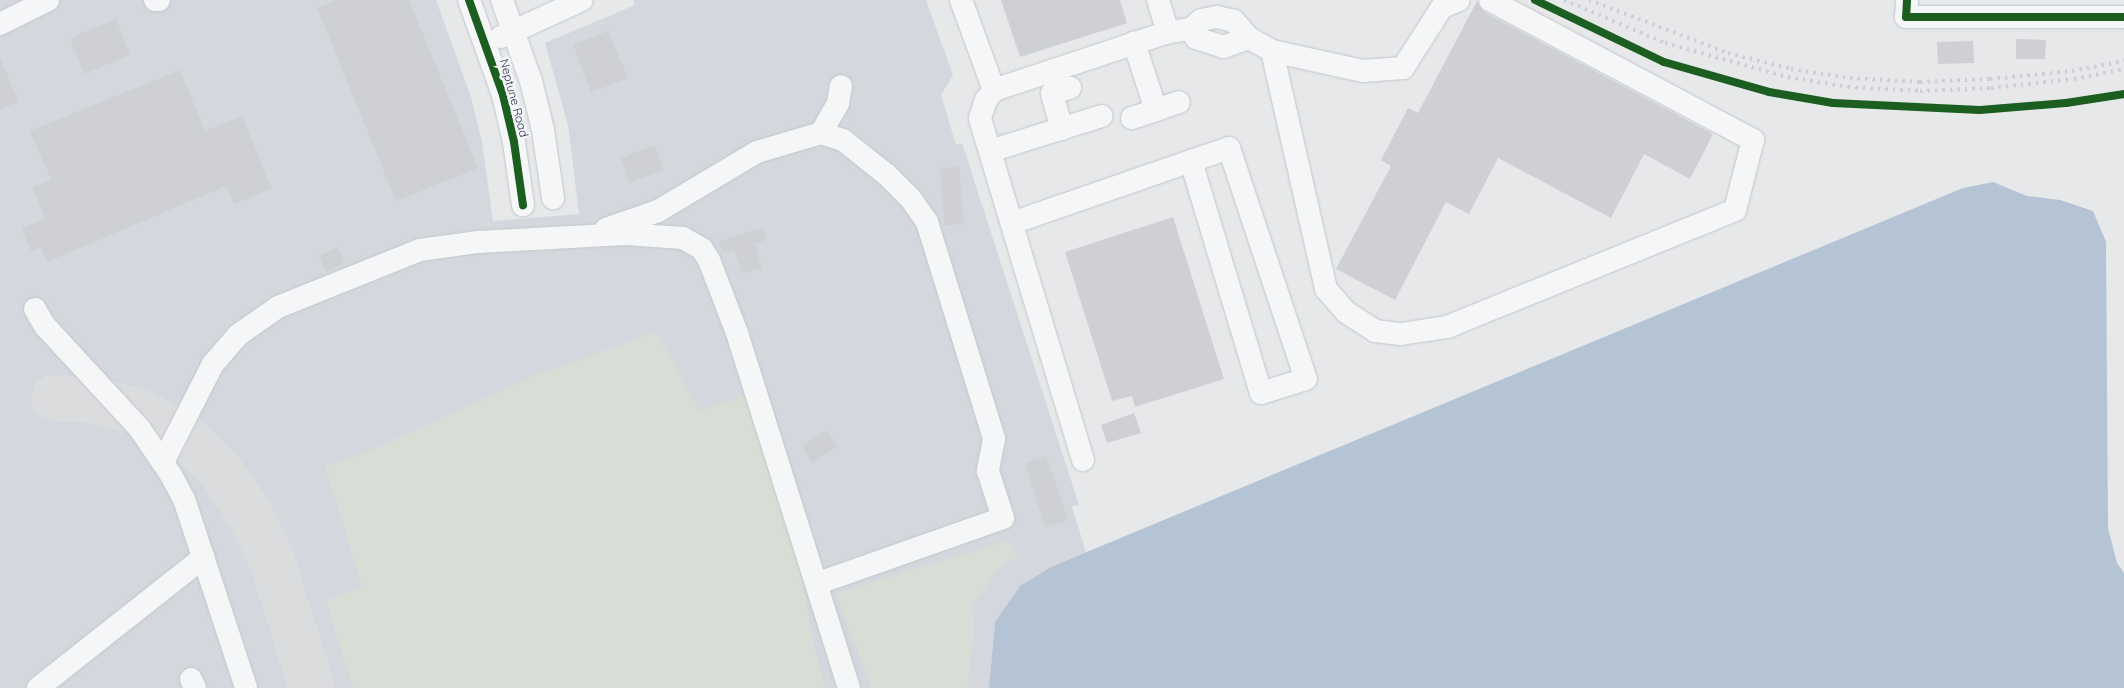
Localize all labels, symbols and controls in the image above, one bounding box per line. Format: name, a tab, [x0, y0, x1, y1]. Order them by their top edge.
street label: Neptune Road	[497, 57, 531, 139]

